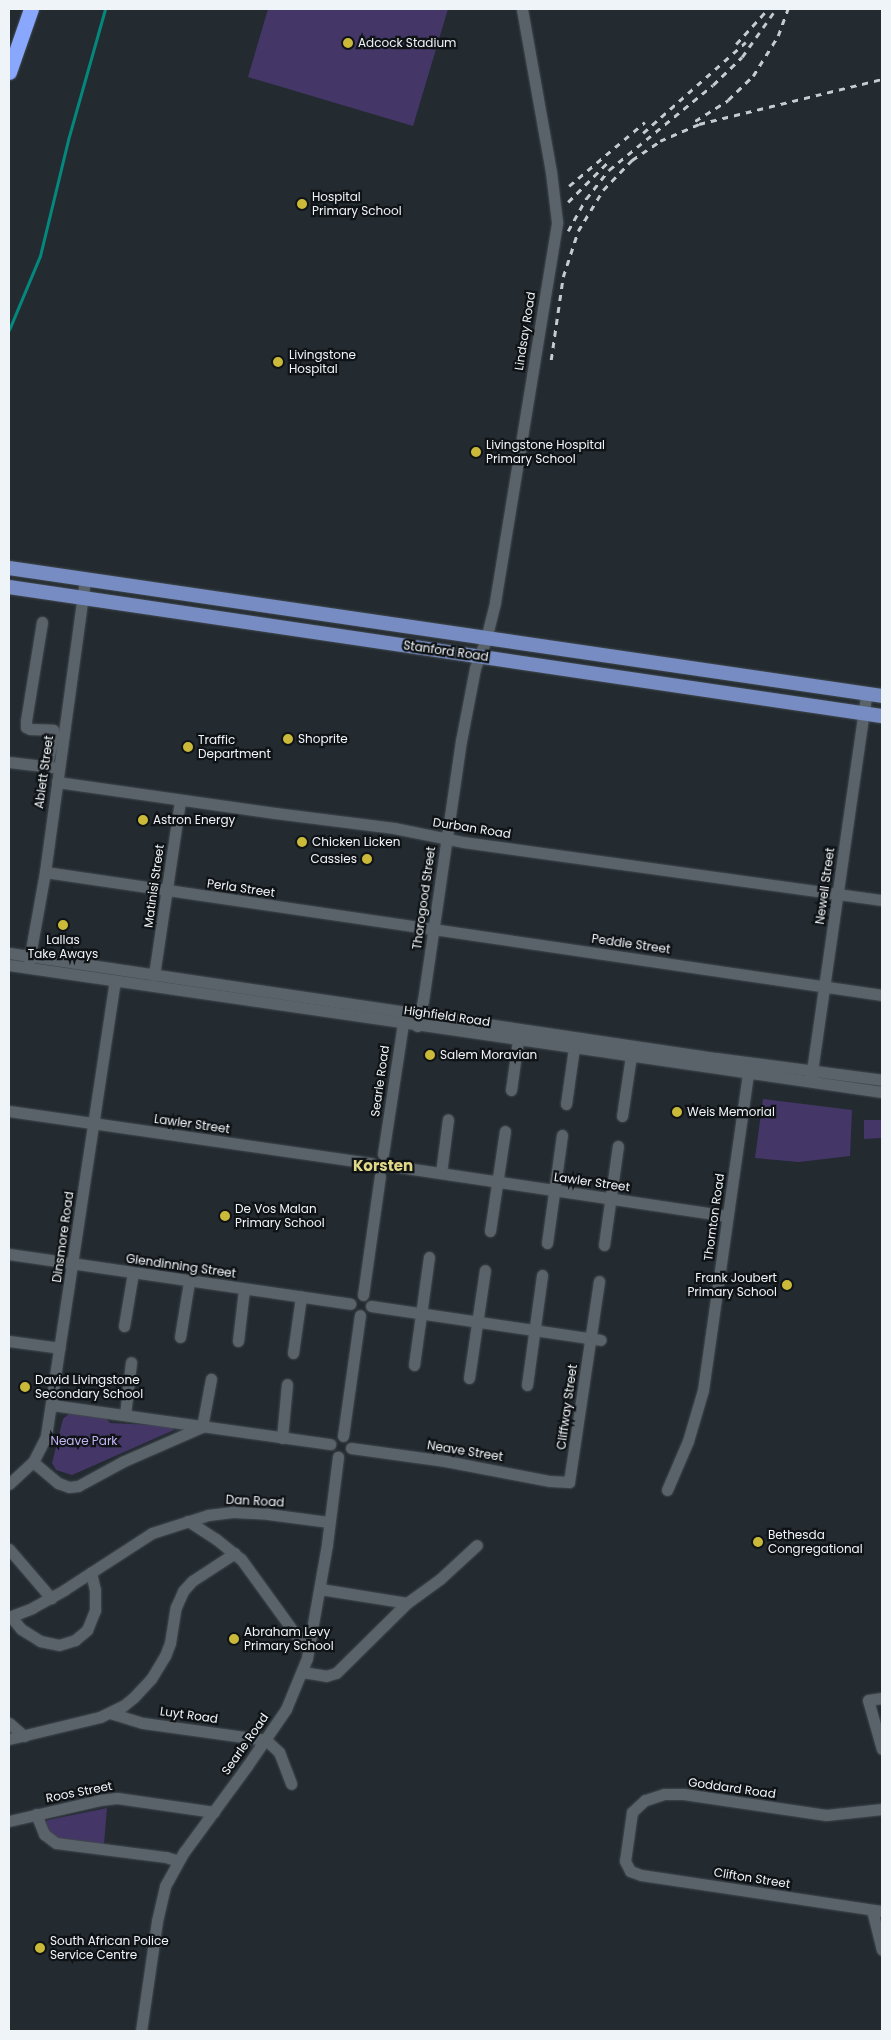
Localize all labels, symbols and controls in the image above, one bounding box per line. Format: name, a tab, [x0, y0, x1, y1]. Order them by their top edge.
place label: Adcock Stadium	[358, 36, 456, 50]
marker: Adcock Stadium	[342, 37, 354, 49]
place label: Hospital Primary School	[312, 190, 402, 218]
marker: Hospital Primary School	[296, 198, 308, 210]
street label: Lindsay Road	[512, 291, 538, 371]
place label: Livingstone Hospital	[289, 348, 356, 376]
marker: Livingstone Hospital	[271, 355, 285, 369]
place label: Livingstone Hospital Primary School	[486, 438, 605, 466]
marker: Livingstone Hospital Primary School	[470, 446, 482, 458]
street label: Stanford Road	[403, 638, 489, 664]
place label: Shoprite	[298, 732, 348, 746]
place label: Traffic Department	[198, 733, 271, 761]
marker: Shoprite	[282, 733, 294, 745]
street label: Ablett Street	[32, 735, 56, 809]
marker: Traffic Department	[182, 741, 194, 753]
place label: Astron Energy	[153, 813, 235, 827]
marker: Astron Energy	[137, 814, 149, 826]
street label: Durban Road	[432, 815, 512, 841]
place label: Chicken Licken	[312, 835, 400, 849]
marker: Chicken Licken	[296, 836, 308, 848]
street label: Matinisi Street	[141, 843, 167, 929]
street label: Thorogood Street	[410, 846, 438, 950]
street label: Newell Street	[812, 847, 838, 925]
place label: Cassies	[310, 852, 357, 866]
marker: Cassies	[361, 853, 373, 865]
street label: Perla Street	[206, 876, 276, 900]
marker: Lallas Take Aways	[57, 919, 69, 931]
street label: Peddie Street	[591, 931, 671, 957]
place label: Lallas Take Aways	[28, 933, 98, 961]
street label: Highfield Road	[403, 1003, 491, 1029]
street label: Searle Road	[368, 1044, 392, 1118]
place label: Salem Moravian	[440, 1048, 537, 1062]
marker: Salem Moravian	[424, 1049, 436, 1061]
place label: Weis Memorial	[687, 1105, 775, 1119]
marker: Weis Memorial	[671, 1106, 683, 1118]
street label: Lawler Street	[153, 1112, 231, 1136]
district label: Korsten	[353, 1157, 413, 1175]
street label: Lawler Street	[553, 1170, 631, 1194]
street label: Thornton Road	[701, 1172, 727, 1262]
street label: Dinsmore Road	[49, 1191, 77, 1283]
place label: De Vos Malan Primary School	[235, 1202, 325, 1230]
marker: De Vos Malan Primary School	[219, 1210, 231, 1222]
street label: Glendinning Street	[125, 1251, 237, 1281]
place label: Frank Joubert Primary School	[687, 1271, 777, 1299]
marker: Frank Joubert Primary School	[781, 1279, 793, 1291]
street label: Cliffway Street	[554, 1363, 580, 1451]
place label: David Livingstone Secondary School	[35, 1373, 143, 1401]
marker: David Livingstone Secondary School	[19, 1381, 31, 1393]
park label: Neave Park	[50, 1434, 118, 1448]
street label: Neave Street	[426, 1438, 504, 1464]
street label: Dan Road	[225, 1492, 285, 1510]
place label: Bethesda Congregational	[768, 1528, 863, 1556]
marker: Bethesda Congregational	[752, 1536, 764, 1548]
place label: Abraham Levy Primary School	[244, 1625, 334, 1653]
marker: Abraham Levy Primary School	[228, 1633, 240, 1645]
street label: Luyt Road	[159, 1704, 219, 1726]
street label: Searle Road	[218, 1710, 272, 1778]
street label: Goddard Road	[687, 1775, 777, 1801]
street label: Roos Street	[45, 1779, 113, 1805]
street label: Clifton Street	[713, 1865, 791, 1891]
place label: South African Police Service Centre	[50, 1934, 169, 1962]
marker: South African Police Service Centre	[34, 1942, 46, 1954]

